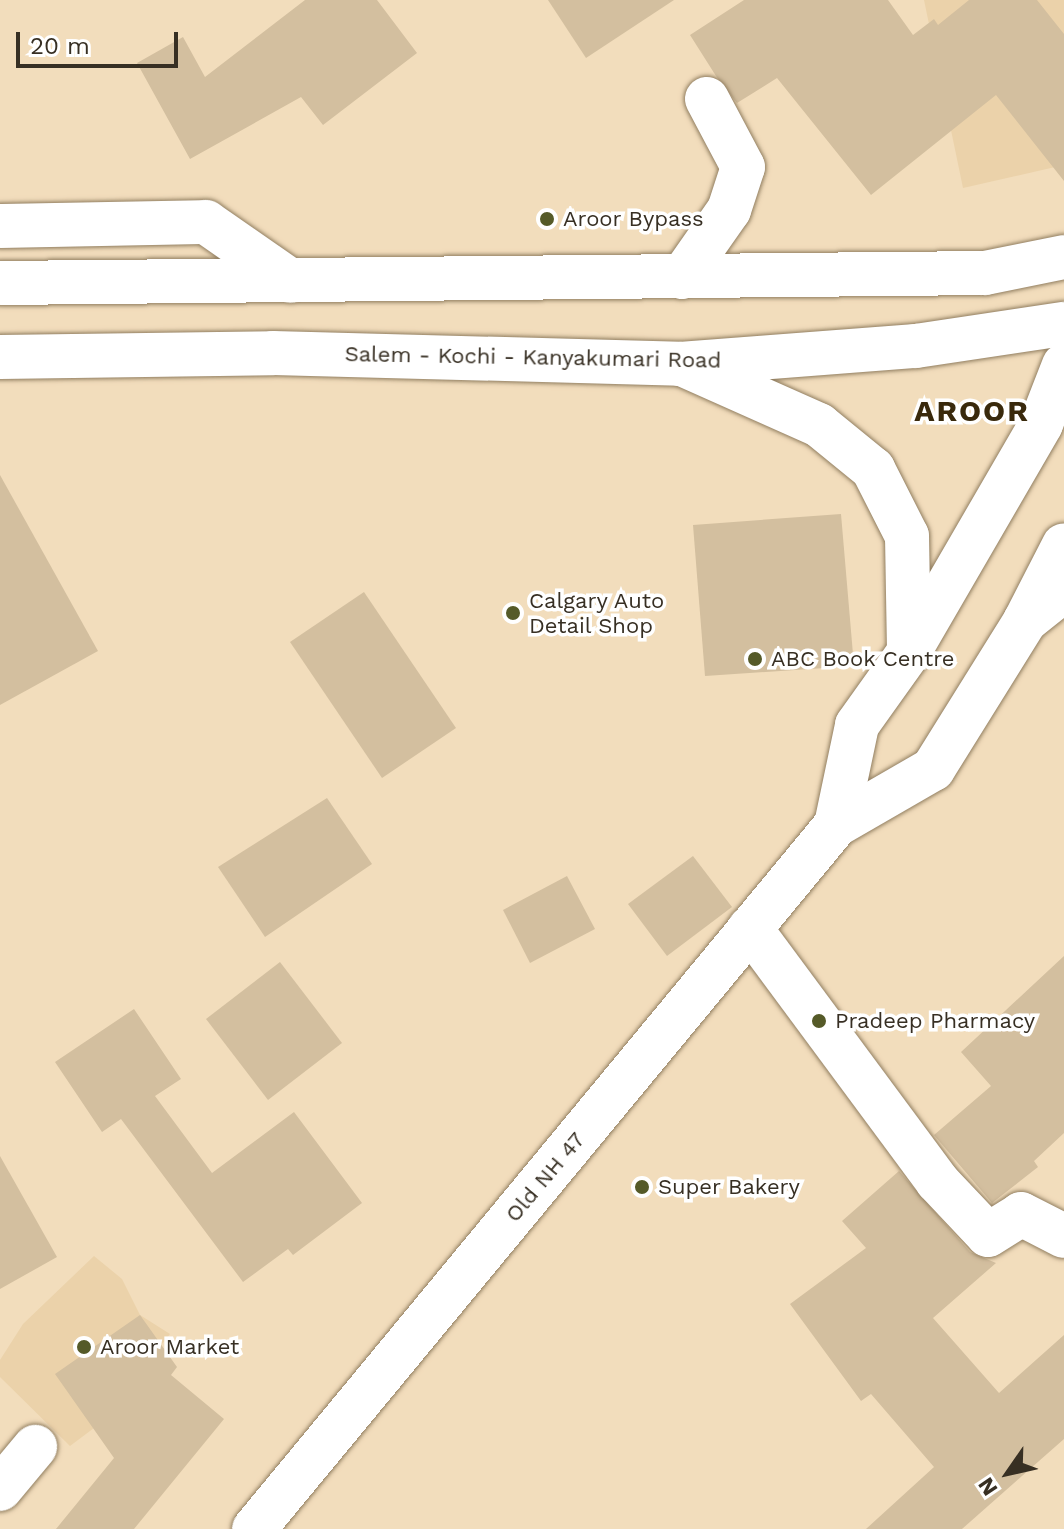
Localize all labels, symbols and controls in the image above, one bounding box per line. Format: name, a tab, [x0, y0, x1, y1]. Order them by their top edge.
scale bar	[20, 16, 182, 66]
text: 20 m	[30, 32, 90, 60]
place label: Aroor Bypass	[563, 206, 704, 232]
marker: Aroor Bypass	[538, 210, 556, 228]
street label: Salem - Kochi - Kanyakumari Road	[345, 341, 721, 373]
district label: AROOR	[914, 393, 1030, 429]
place label: Calgary Auto Detail Shop	[529, 587, 666, 638]
marker: Calgary Auto Detail Shop	[504, 604, 522, 622]
place label: ABC Book Centre	[771, 646, 955, 672]
marker: ABC Book Centre	[746, 650, 764, 668]
place label: Pradeep Pharmacy	[835, 1008, 1035, 1034]
marker: Pradeep Pharmacy	[810, 1012, 828, 1030]
street label: Old NH 47	[500, 1127, 590, 1227]
place label: Super Bakery	[658, 1174, 800, 1200]
marker: Super Bakery	[633, 1178, 651, 1196]
place label: Aroor Market	[100, 1334, 240, 1360]
marker: Aroor Market	[75, 1338, 93, 1356]
north arrow	[968, 1433, 1048, 1513]
text: N	[973, 1473, 1003, 1500]

